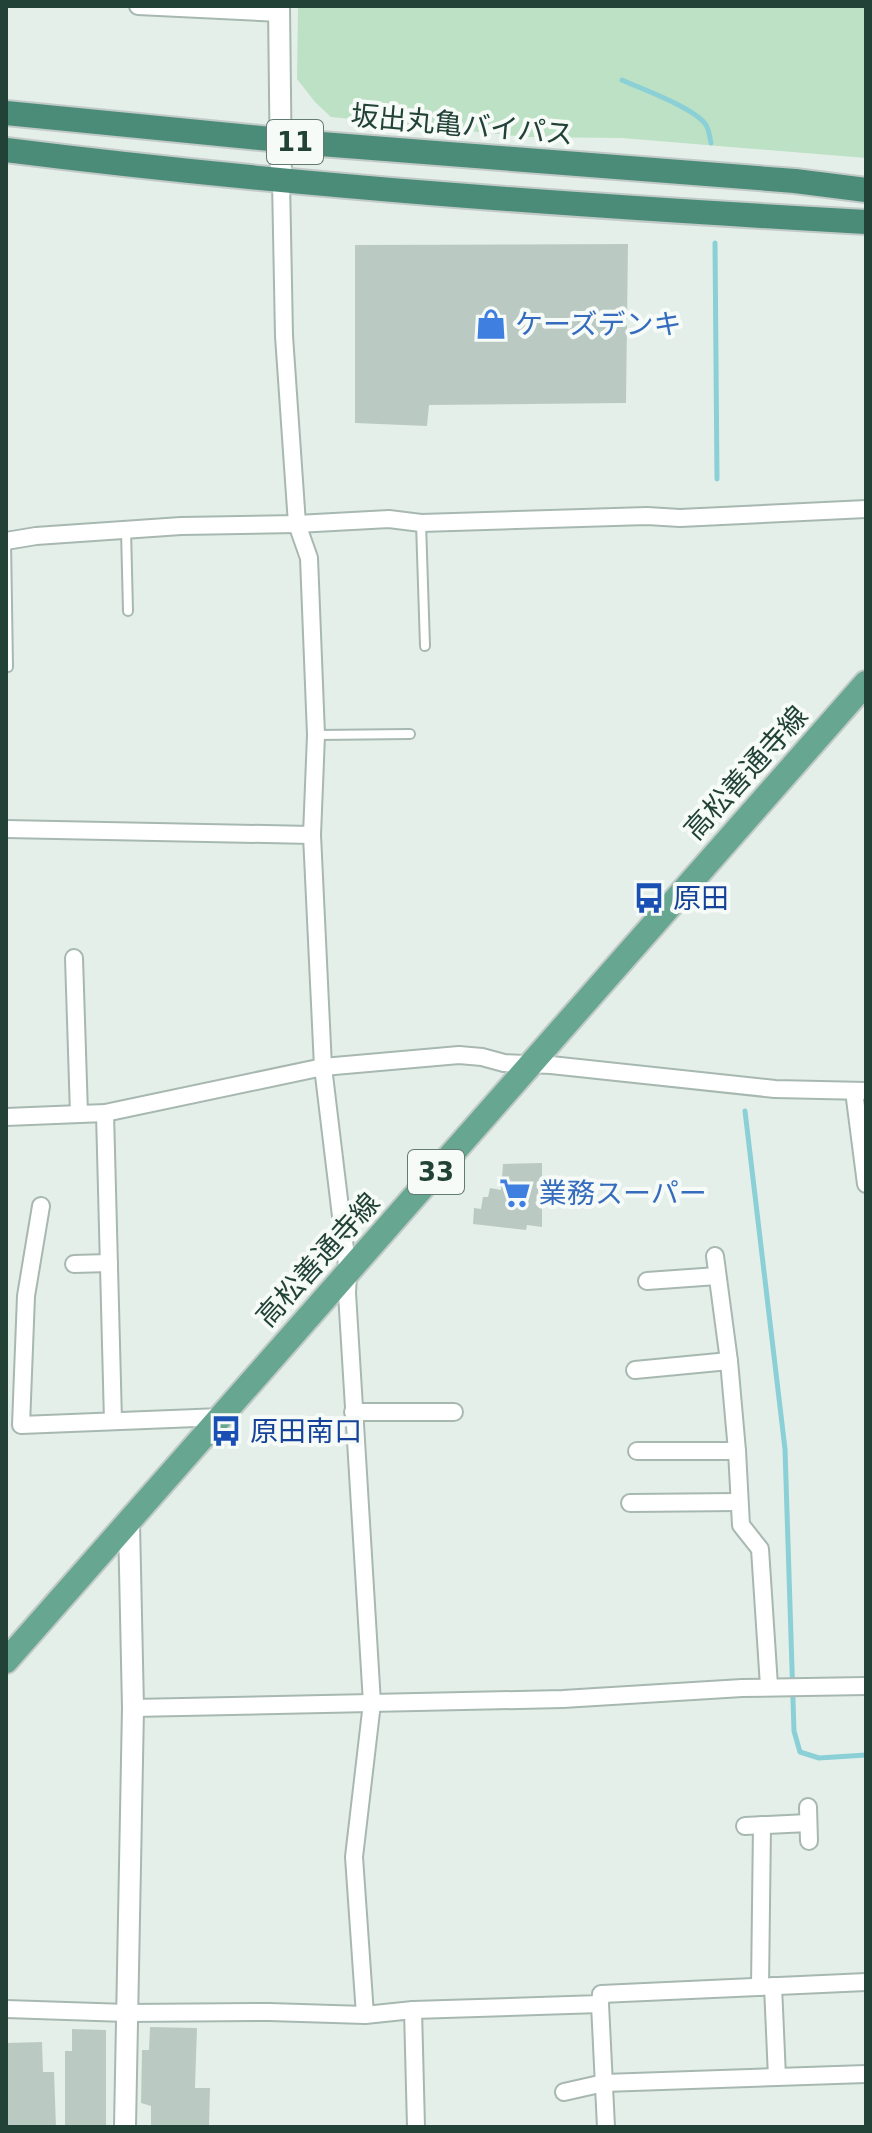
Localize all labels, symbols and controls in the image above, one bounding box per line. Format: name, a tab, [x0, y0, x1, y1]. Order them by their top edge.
street label: 坂出丸亀バイパス	[349, 99, 575, 151]
road number: 11	[267, 120, 323, 164]
shop icon: ケーズデンキ	[474, 307, 508, 341]
place label: ケーズデンキ	[515, 308, 682, 341]
street label: 高松善通寺線	[678, 700, 814, 846]
bus stop icon: 原田	[632, 881, 666, 915]
place label: 原田	[673, 882, 729, 915]
road number: 33	[408, 1150, 464, 1194]
supermarket icon: 業務スーパー	[498, 1176, 532, 1210]
place label: 業務スーパー	[539, 1177, 707, 1210]
street label: 高松善通寺線	[250, 1187, 386, 1333]
bus stop icon: 原田南口	[209, 1414, 243, 1448]
place label: 原田南口	[250, 1415, 362, 1448]

